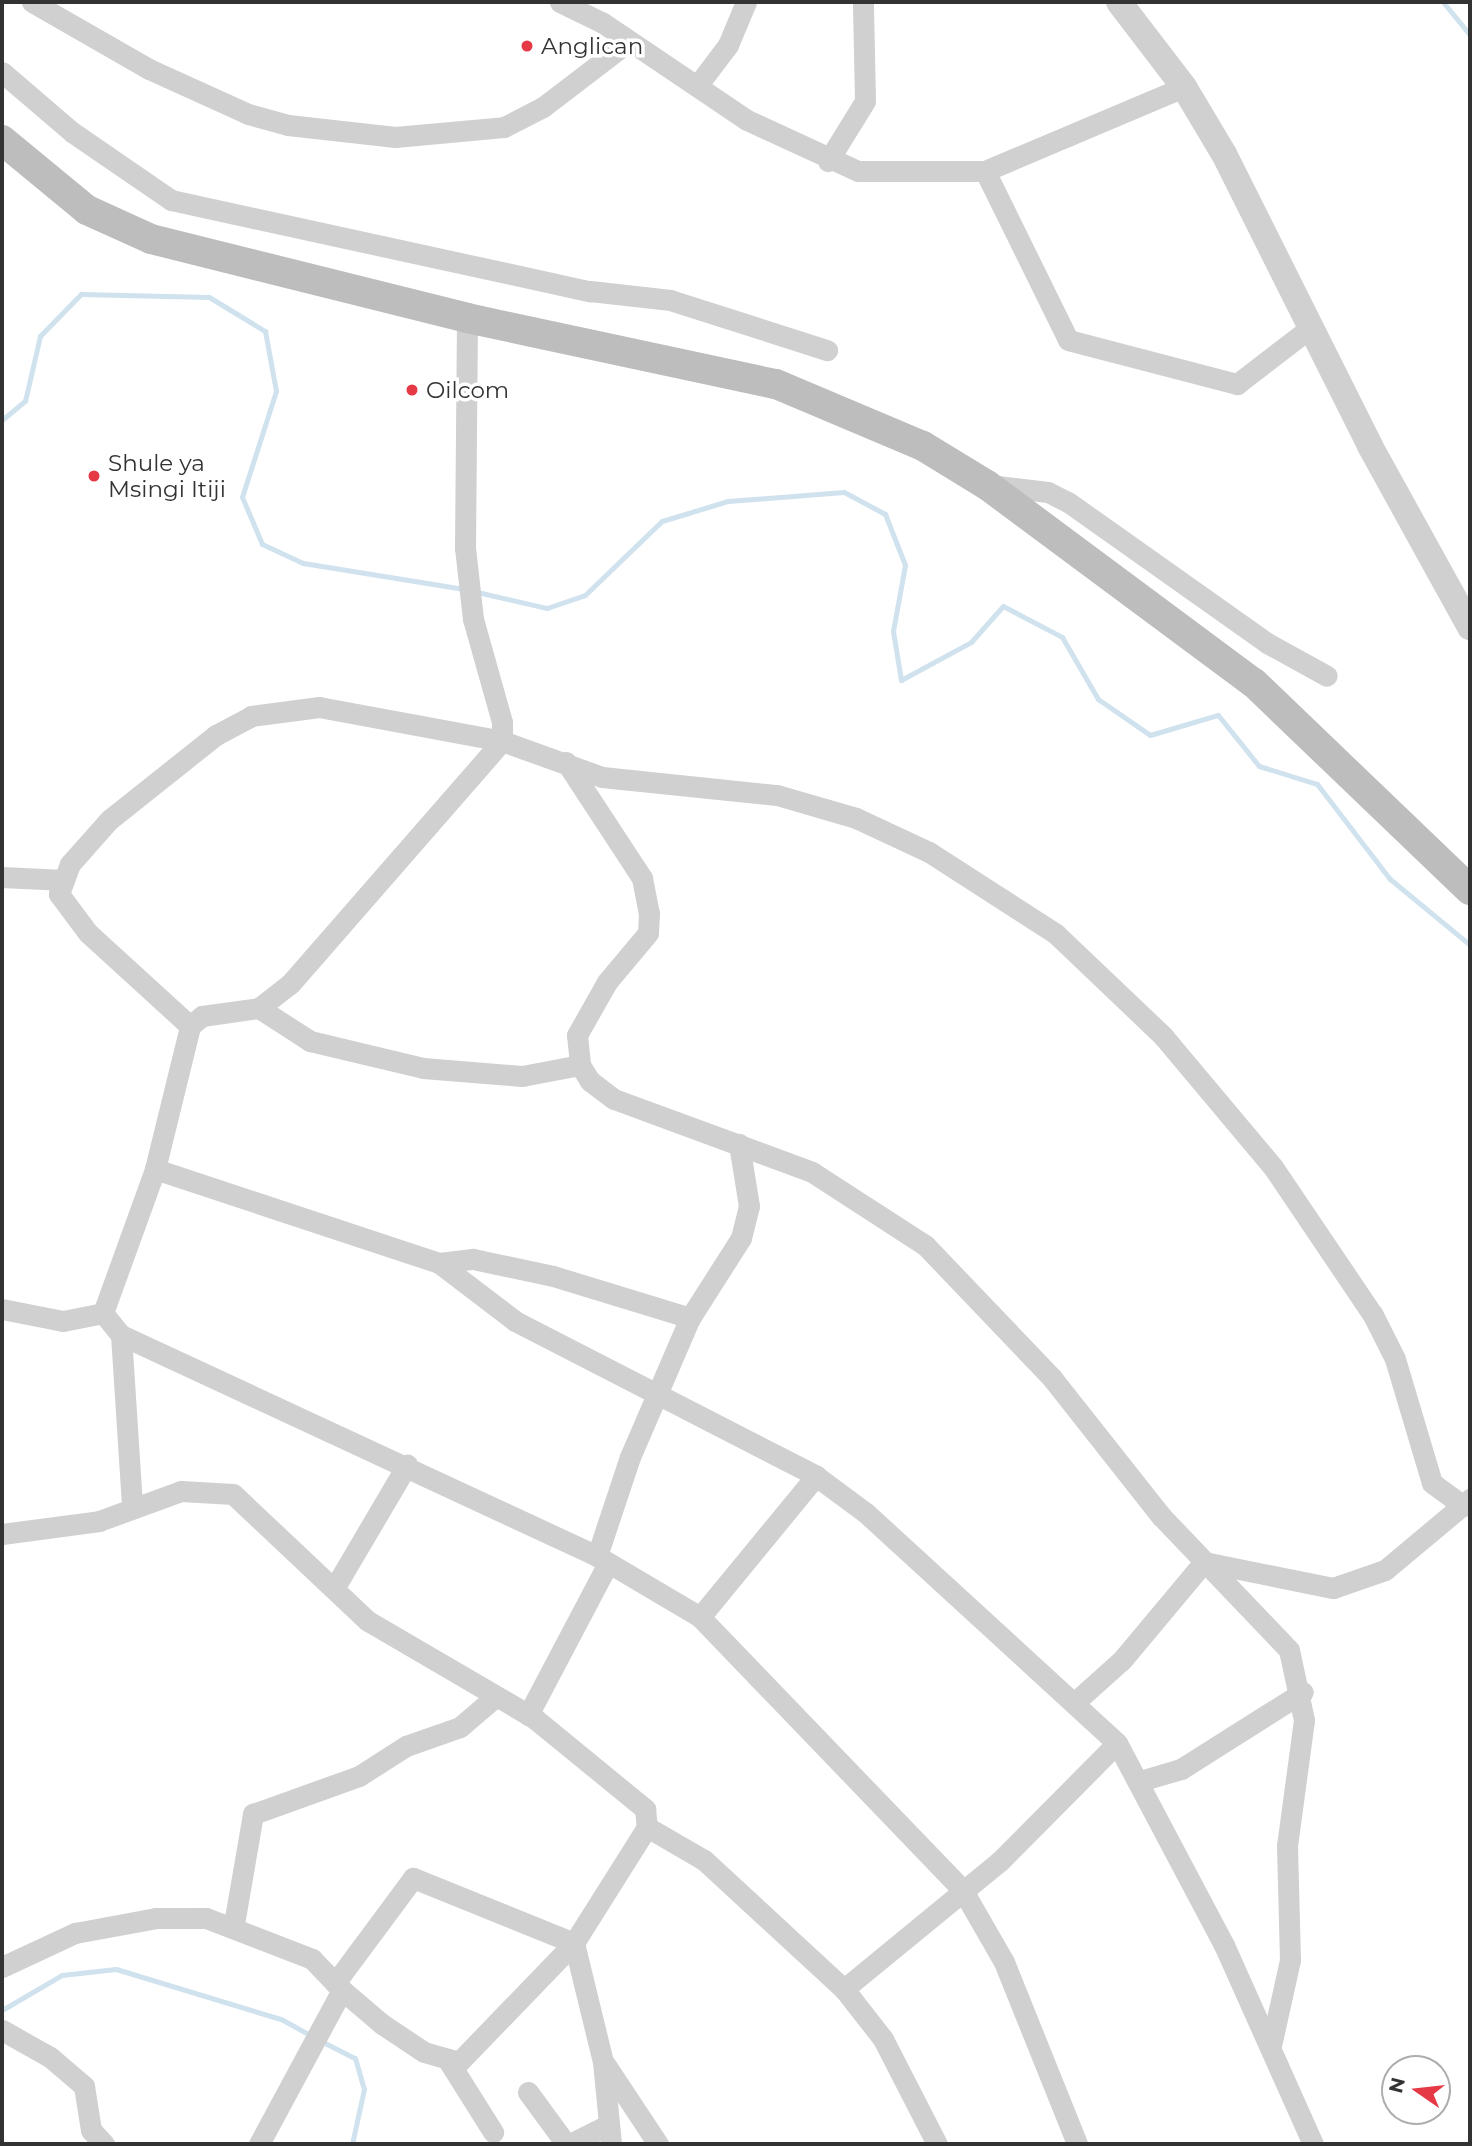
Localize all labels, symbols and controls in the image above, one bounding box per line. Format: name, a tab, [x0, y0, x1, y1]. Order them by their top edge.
place label: Anglican	[541, 32, 643, 60]
marker: Anglican	[519, 38, 535, 54]
place label: Oilcom	[426, 376, 509, 404]
marker: Oilcom	[404, 382, 420, 398]
place label: Shule ya Msingi Itiji	[108, 449, 226, 503]
marker: Shule ya Msingi Itiji	[86, 468, 102, 484]
north arrow	[1381, 2055, 1451, 2125]
text: N	[1384, 2075, 1410, 2096]

